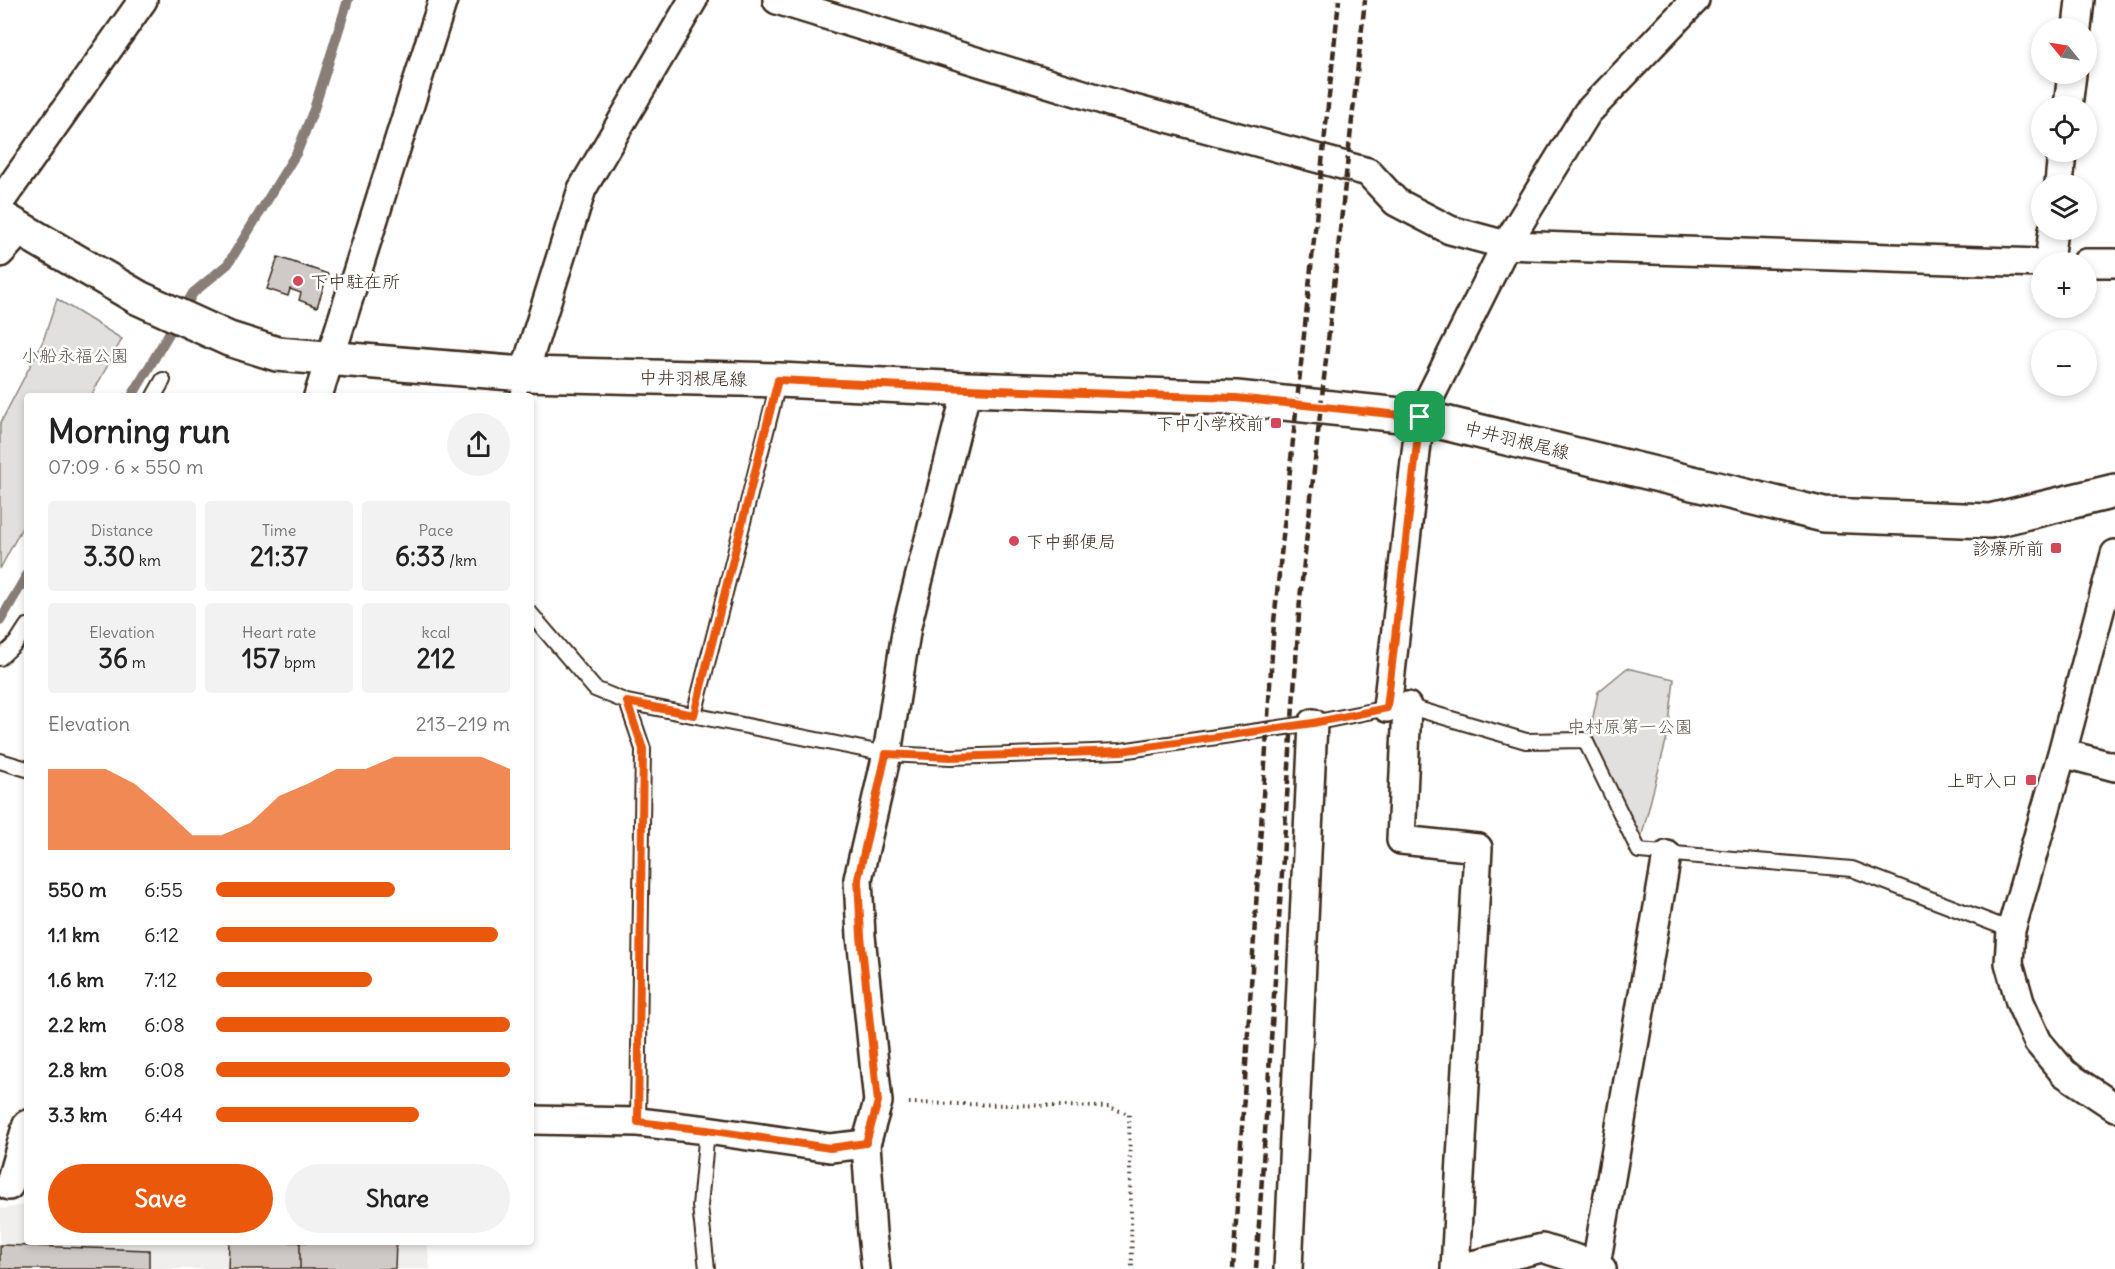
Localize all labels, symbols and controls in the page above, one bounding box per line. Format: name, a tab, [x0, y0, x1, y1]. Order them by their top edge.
north arrow	[2031, 18, 2097, 84]
map controls	[2031, 18, 2097, 396]
button: locate	[2031, 96, 2097, 162]
button: layers	[2031, 174, 2097, 240]
button: +	[2031, 252, 2097, 318]
place label: 下中駐在所	[310, 270, 400, 293]
marker: 下中駐在所	[291, 274, 305, 288]
button: −	[2031, 330, 2097, 396]
park label: 小船永福公園	[21, 344, 129, 367]
street label: 中井羽根尾線	[639, 366, 747, 390]
pin	[1394, 391, 1445, 442]
icon: arrive	[1403, 400, 1436, 433]
text: Morning run	[48, 410, 230, 452]
place label: 下中小学校前	[1156, 412, 1264, 435]
button: share	[447, 413, 510, 476]
marker: 下中小学校前	[1269, 416, 1283, 430]
street label: 中井羽根尾線	[1462, 416, 1572, 464]
text: 07:09 · 6 × 550 m	[48, 454, 203, 479]
text: Distance	[91, 520, 153, 540]
text: Time	[262, 520, 296, 540]
text: Pace	[419, 520, 453, 540]
place label: 下中郵便局	[1026, 530, 1116, 553]
marker: 下中郵便局	[1007, 534, 1021, 548]
place label: 診療所前	[1972, 537, 2044, 560]
text: 3.30	[83, 540, 135, 573]
text: 21:37	[250, 540, 308, 573]
text: 6:33	[395, 540, 445, 573]
marker: 診療所前	[2049, 541, 2063, 555]
text: km	[135, 550, 161, 570]
text: /km	[445, 550, 477, 570]
text: Elevation	[89, 622, 155, 642]
text: Heart rate	[242, 622, 316, 642]
text: kcal	[422, 622, 450, 642]
text: 36	[98, 642, 128, 675]
text: 157	[242, 642, 280, 675]
text: 212	[417, 642, 455, 675]
text: m	[128, 652, 146, 672]
text: bpm	[280, 652, 316, 672]
text: Elevation	[48, 711, 130, 736]
text: 213–219 m	[416, 711, 510, 736]
park label: 中村原第一公園	[1567, 715, 1693, 738]
place label: 上町入口	[1947, 769, 2019, 792]
marker: 上町入口	[2024, 773, 2038, 787]
text: 550 m	[48, 877, 106, 902]
text: 6:55	[144, 877, 183, 902]
text: 1.1 km	[48, 922, 100, 947]
text: 6:12	[144, 922, 179, 947]
text: 1.6 km	[48, 967, 104, 992]
text: 7:12	[144, 967, 177, 992]
text: 2.2 km	[48, 1012, 107, 1037]
text: 6:08	[144, 1012, 185, 1037]
text: 2.8 km	[48, 1057, 107, 1082]
text: 6:08	[144, 1057, 185, 1082]
text: 3.3 km	[48, 1102, 107, 1127]
text: 6:44	[144, 1102, 183, 1127]
button: Save	[48, 1164, 273, 1233]
button: Share	[285, 1164, 510, 1233]

